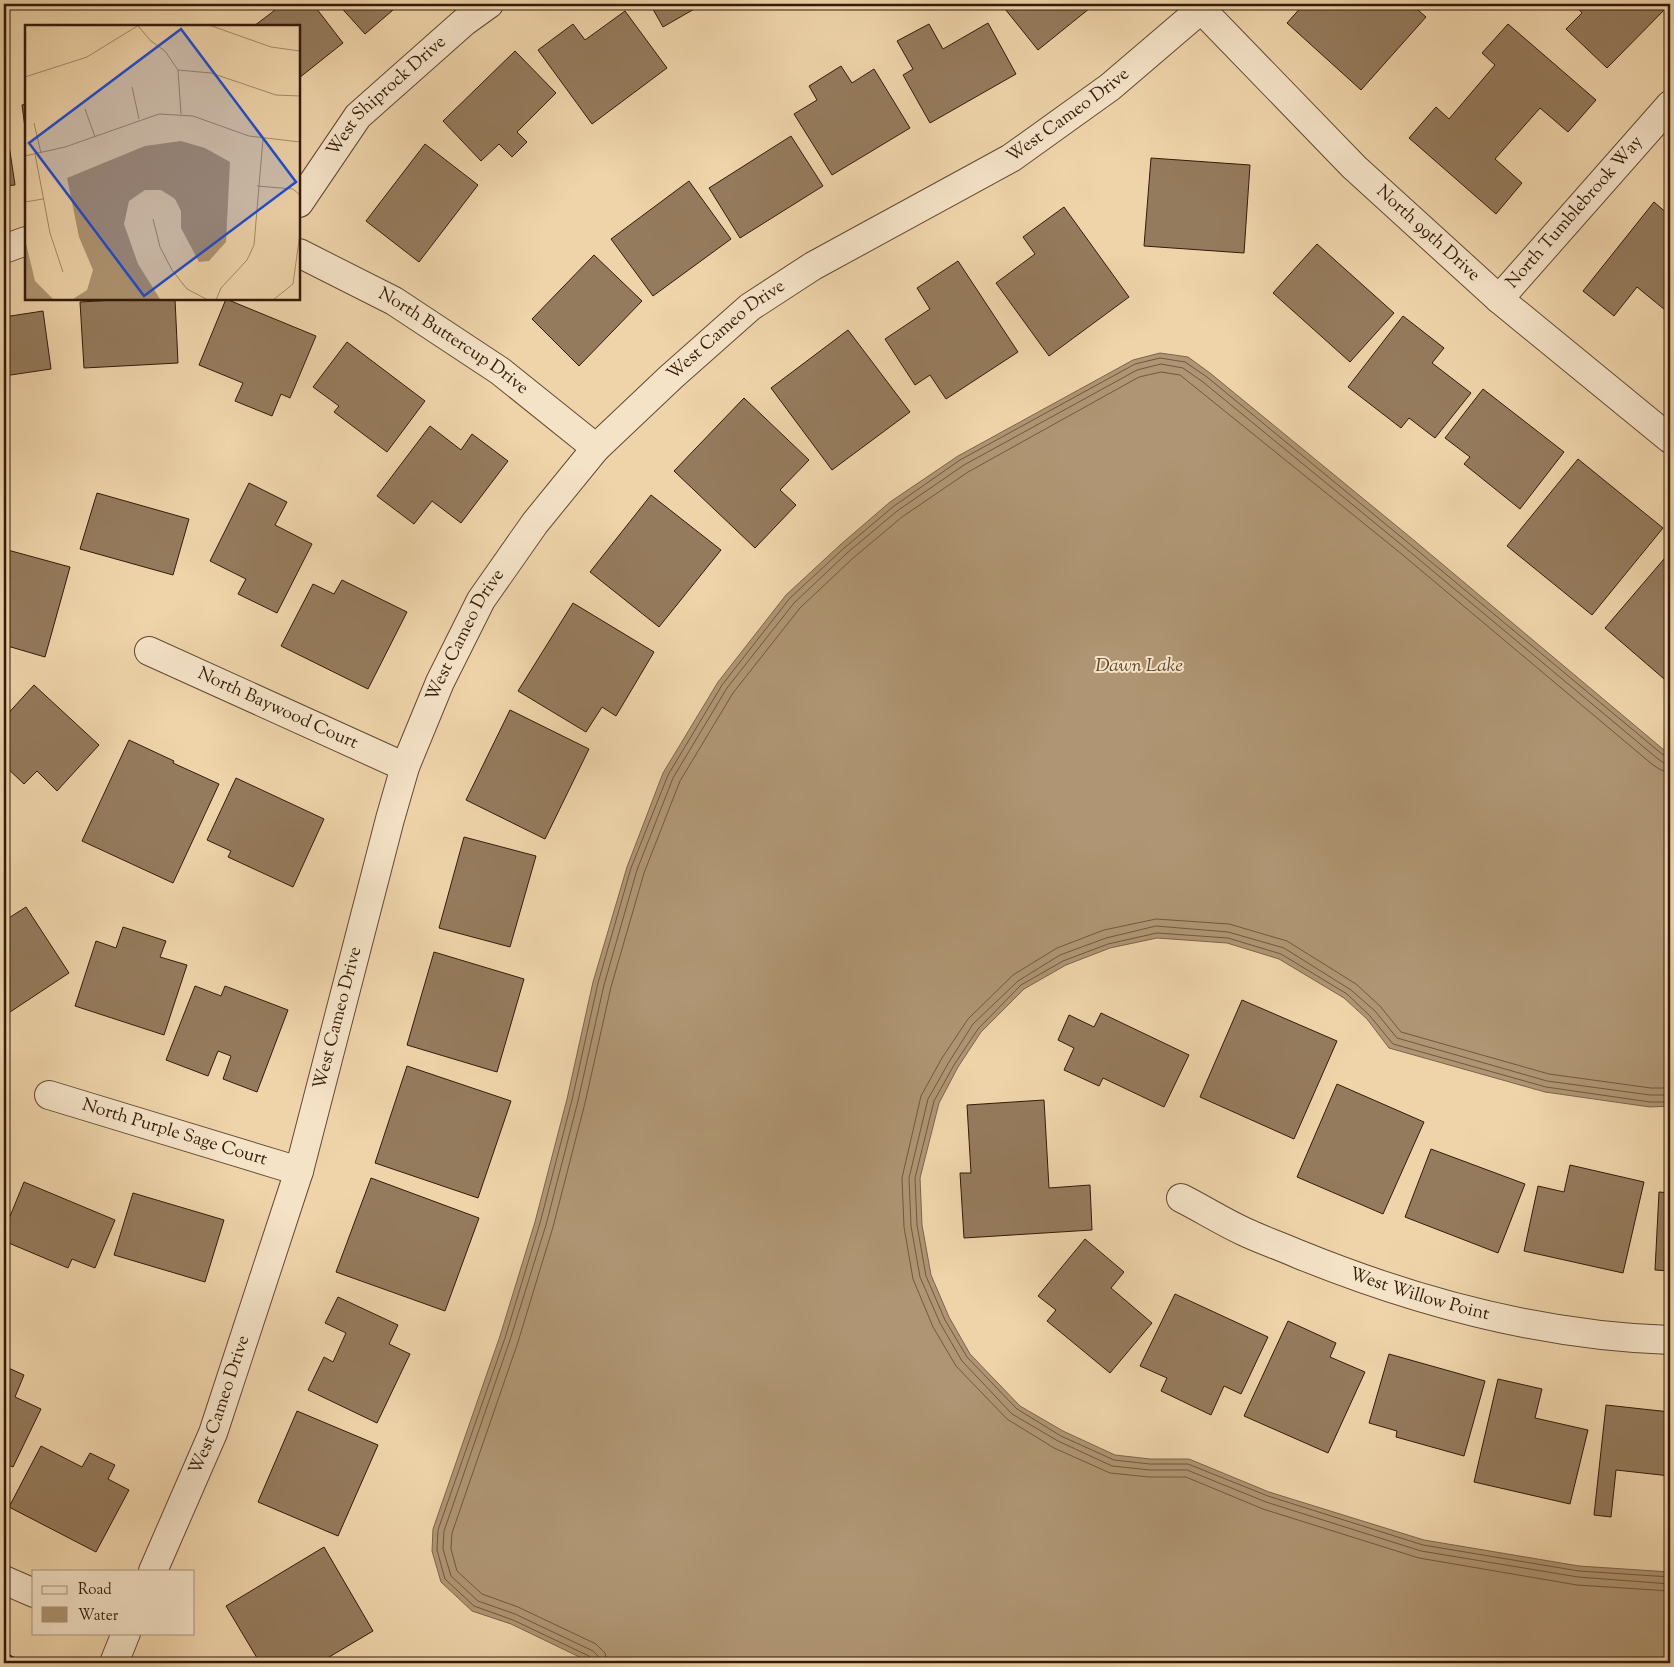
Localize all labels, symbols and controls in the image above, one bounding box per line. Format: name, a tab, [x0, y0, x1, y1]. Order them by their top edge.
inset map	[25, 25, 300, 300]
street label: West Shiprock Drive	[321, 30, 452, 162]
street label: West Cameo Drive	[1002, 62, 1136, 170]
street label: North Tumblebrook Way	[1500, 131, 1650, 295]
street label: North 99th Drive	[1370, 180, 1485, 288]
street label: West Cameo Drive	[662, 274, 791, 387]
street label: North Buttercup Drive	[373, 282, 534, 402]
street label: West Cameo Drive	[420, 564, 512, 706]
water label: Dawn Lake	[1095, 653, 1183, 680]
street label: North Baywood Court	[193, 662, 362, 757]
street label: West Cameo Drive	[308, 944, 369, 1092]
street label: North Purple Sage Court	[79, 1093, 270, 1173]
street label: West Willow Point	[1345, 1262, 1492, 1328]
street label: West Cameo Drive	[183, 1332, 257, 1479]
legend	[32, 1570, 195, 1634]
text: Road	[78, 1580, 112, 1601]
text: Water	[78, 1606, 119, 1627]

